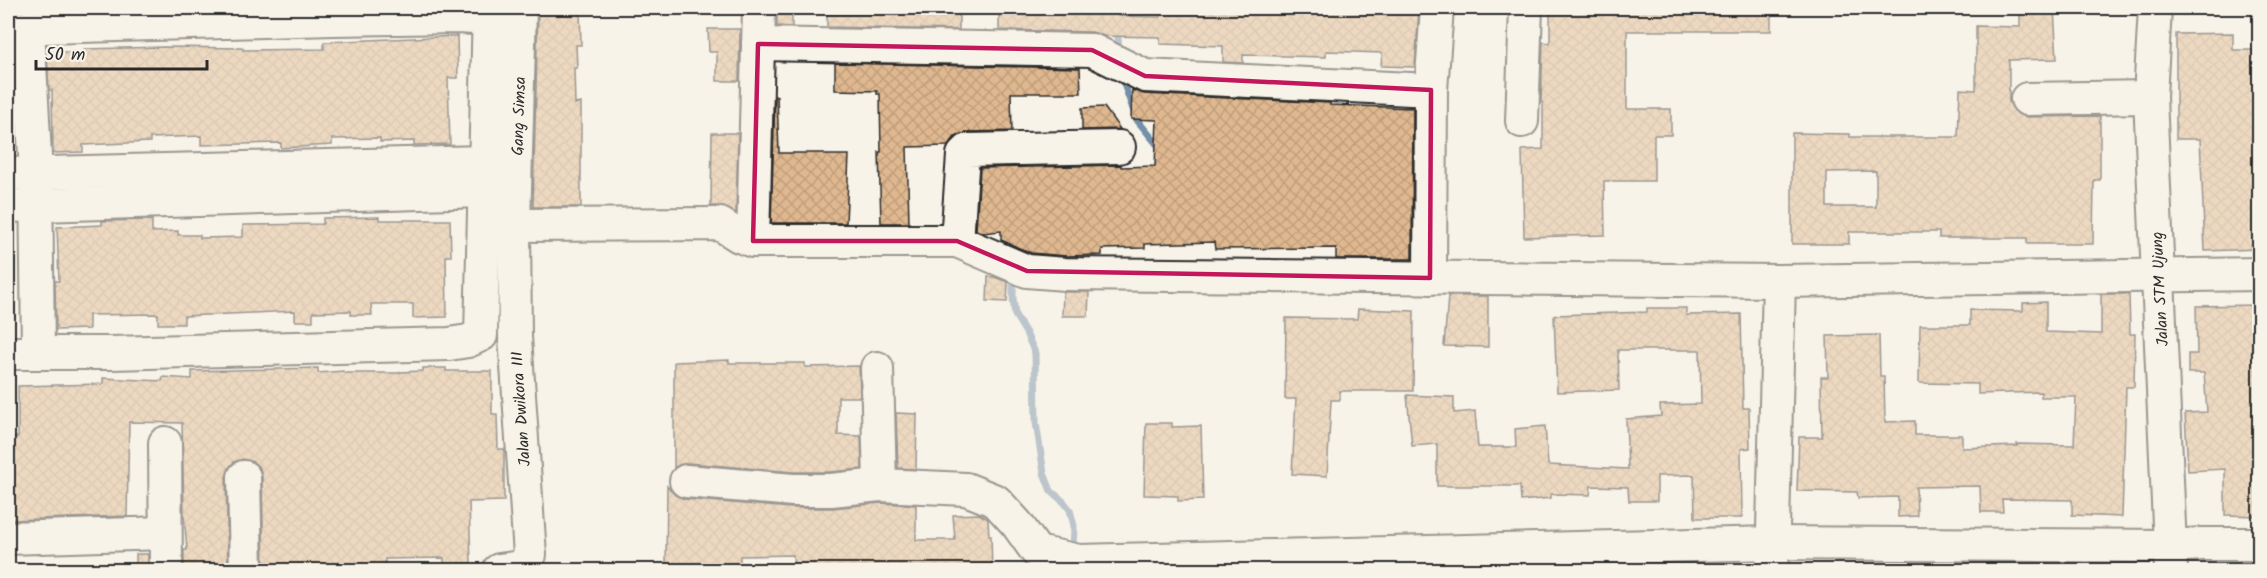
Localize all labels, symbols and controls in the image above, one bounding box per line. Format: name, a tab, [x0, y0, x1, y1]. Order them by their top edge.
scale bar	[36, 33, 207, 71]
text: 50 m	[45, 41, 85, 70]
street label: Gang Simsa	[506, 76, 533, 156]
street label: Jalan STM Ujung	[2145, 231, 2176, 347]
street label: Jalan Dwikora III	[505, 351, 538, 467]

